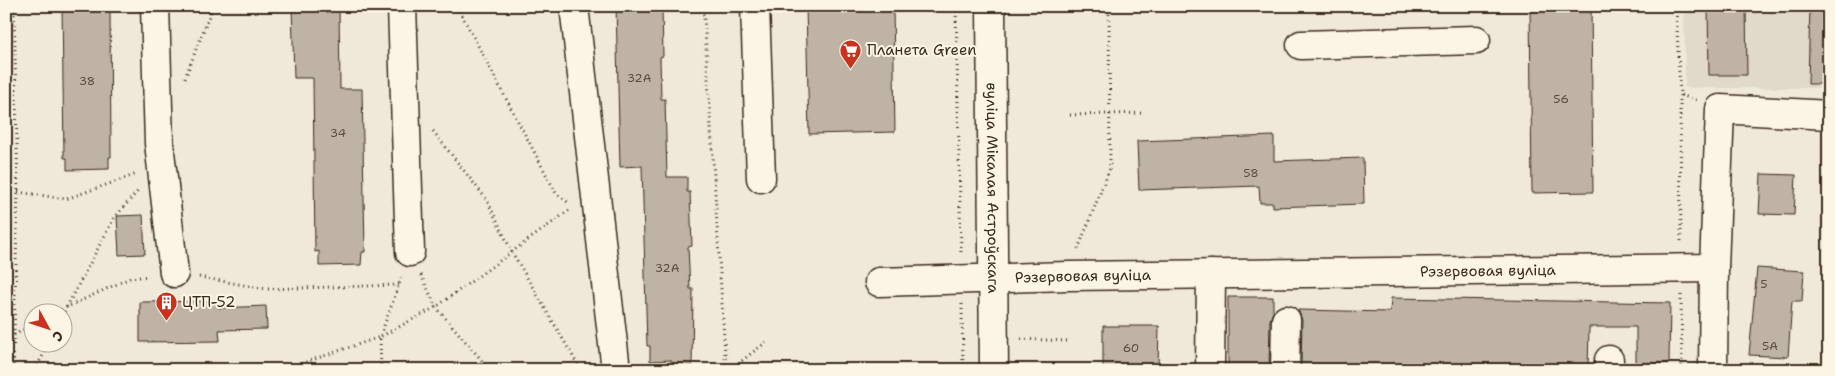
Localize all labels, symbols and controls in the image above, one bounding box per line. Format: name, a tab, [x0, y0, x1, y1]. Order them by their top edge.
supermarket icon: Планета Green	[839, 38, 863, 69]
place label: Планета Green	[867, 40, 976, 60]
house number: 32А	[627, 70, 652, 86]
house number: 38	[79, 73, 95, 89]
street label: вуліца Мікалая Астроўскага	[982, 82, 1003, 294]
house number: 56	[1553, 91, 1569, 107]
house number: 34	[330, 125, 346, 141]
house number: 58	[1243, 165, 1259, 181]
house number: 32А	[655, 260, 680, 276]
street label: Рэзервовая вуліца	[1420, 260, 1557, 282]
street label: Рэзервовая вуліца	[1015, 265, 1152, 288]
house number: 5	[1760, 276, 1768, 292]
building icon: ЦТП-52	[154, 290, 178, 321]
place label: ЦТП-52	[182, 292, 235, 312]
north arrow	[22, 304, 72, 354]
text: С	[48, 327, 68, 345]
house number: 5А	[1762, 338, 1778, 354]
house number: 60	[1123, 340, 1139, 356]

